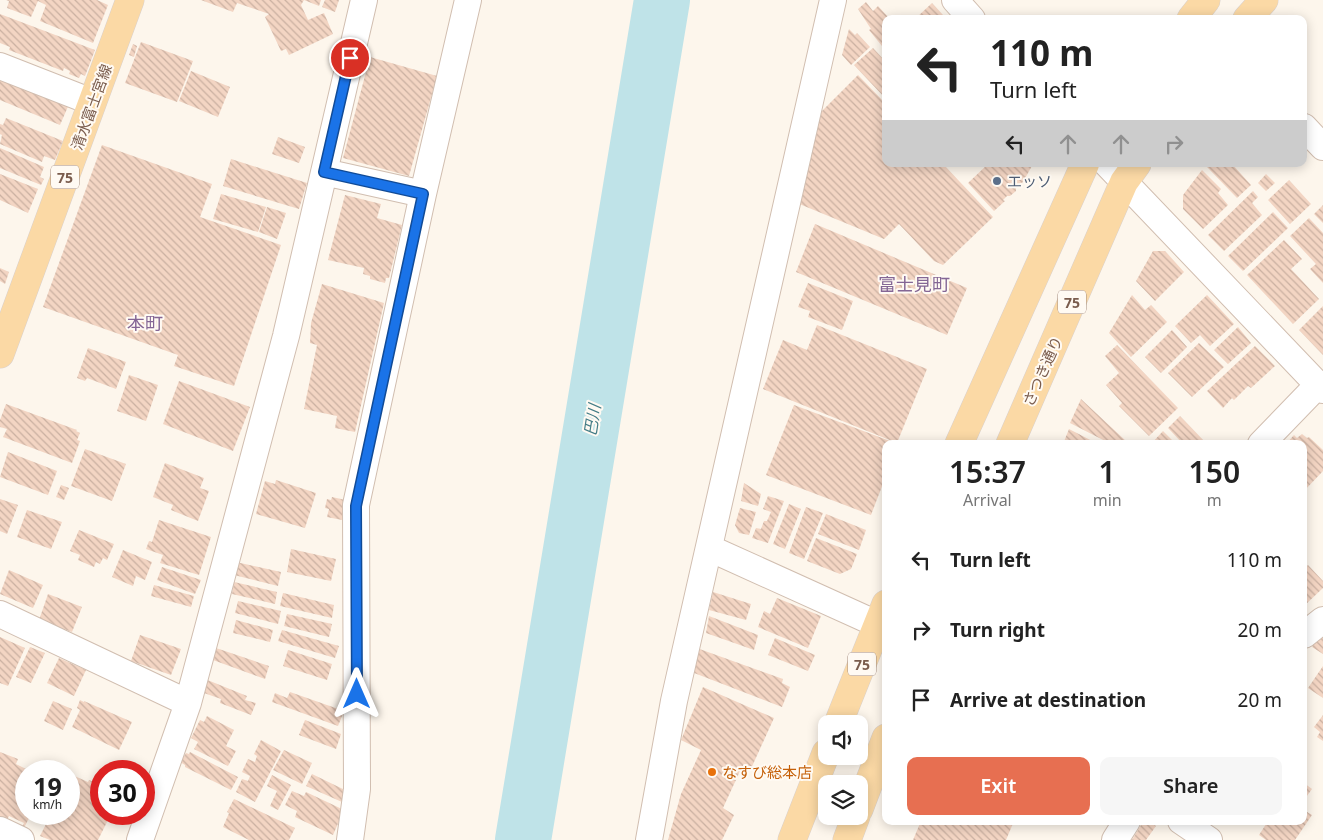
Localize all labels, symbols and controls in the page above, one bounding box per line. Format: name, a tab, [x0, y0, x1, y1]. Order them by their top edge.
text: 110 m	[990, 29, 1093, 76]
icon: left	[907, 35, 972, 100]
pin	[329, 37, 371, 79]
icon: arrive	[336, 44, 364, 72]
street label: 清水富士宮線	[66, 61, 116, 153]
text: Turn left	[990, 74, 1077, 104]
icon: left	[1001, 130, 1029, 158]
icon: ahead	[1054, 130, 1082, 158]
icon: ahead	[1107, 130, 1135, 158]
icon: right	[1160, 130, 1188, 158]
road number: 75	[51, 166, 79, 188]
place label: エッソ	[1007, 171, 1052, 191]
marker: エッソ	[991, 175, 1003, 187]
district label: 富士見町	[878, 272, 950, 296]
road number: 75	[1058, 290, 1086, 314]
district label: 本町	[127, 311, 163, 335]
street label: さつき通り	[1018, 333, 1066, 409]
water label: 巴川	[579, 401, 606, 438]
text: 15:37	[949, 451, 1026, 492]
text: 1	[1099, 451, 1116, 492]
text: 150	[1189, 451, 1240, 492]
text: Arrival	[963, 489, 1012, 511]
text: min	[1093, 489, 1122, 511]
text: m	[1207, 489, 1222, 511]
icon: left	[907, 546, 935, 574]
text: Turn left	[950, 547, 1031, 573]
text: 110 m	[1227, 547, 1282, 573]
icon: right	[907, 616, 935, 644]
text: Turn right	[950, 617, 1045, 643]
text: 20 m	[1238, 617, 1282, 643]
road number: 75	[848, 652, 876, 676]
position arrow	[330, 667, 382, 719]
icon: arrive	[907, 686, 935, 714]
text: Arrive at destination	[950, 687, 1146, 713]
text: 20 m	[1238, 687, 1282, 713]
map controls	[818, 715, 868, 825]
button: sound	[818, 715, 868, 765]
button: Exit	[907, 757, 1090, 815]
button: Share	[1100, 757, 1282, 815]
speed limit sign: 30	[90, 760, 155, 825]
place label: なすび総本店	[722, 762, 812, 782]
marker: なすび総本店	[706, 766, 718, 778]
text: 19	[33, 769, 62, 803]
button: layers	[818, 775, 868, 825]
text: km/h	[33, 796, 62, 813]

